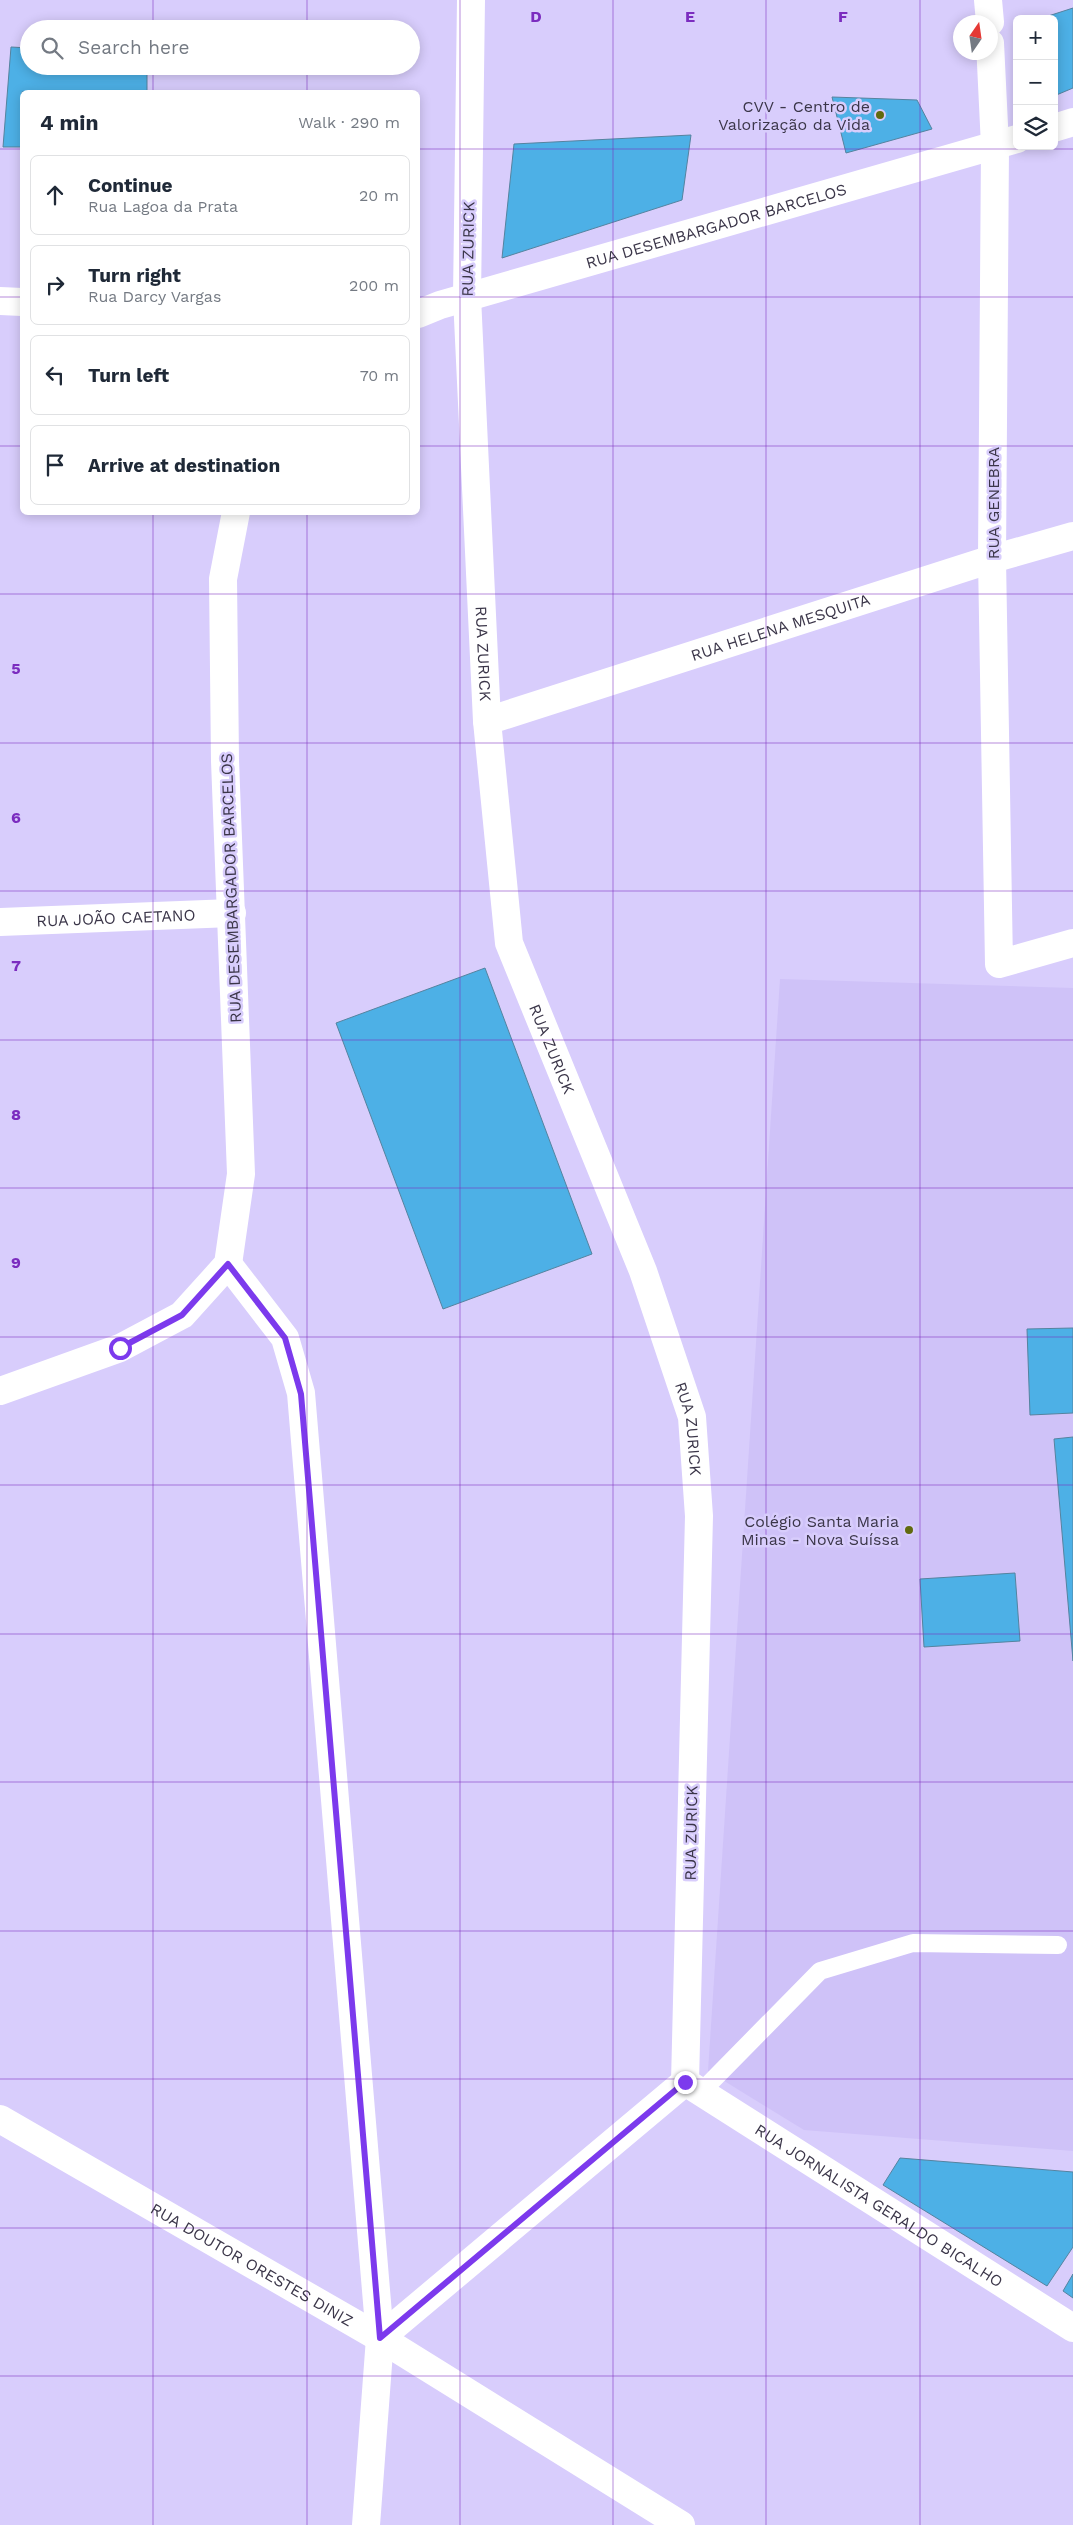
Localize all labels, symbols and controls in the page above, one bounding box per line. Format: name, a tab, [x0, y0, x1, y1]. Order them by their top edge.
text: D	[530, 7, 542, 26]
text: E	[685, 7, 695, 26]
text: F	[838, 7, 848, 26]
north arrow	[953, 15, 998, 60]
map controls	[1013, 15, 1058, 150]
button: +	[1013, 15, 1058, 60]
search box	[20, 20, 420, 75]
icon: search	[38, 34, 66, 62]
text: Search here	[78, 36, 189, 59]
button: −	[1013, 60, 1058, 105]
place label: CVV - Centro de Valorização da Vida	[718, 97, 870, 134]
button: layers	[1013, 105, 1058, 150]
marker: CVV - Centro de Valorização da Vida	[874, 109, 886, 121]
text: 4 min	[40, 110, 98, 135]
text: Walk · 290 m	[298, 113, 400, 132]
text: Continue	[88, 174, 172, 197]
street label: RUA DESEMBARGADOR BARCELOS	[584, 179, 848, 272]
icon: ahead	[41, 181, 69, 209]
text: 20 m	[359, 186, 399, 205]
text: Rua Lagoa da Prata	[88, 197, 238, 216]
street label: RUA ZURICK	[458, 201, 478, 297]
text: Turn right	[88, 264, 181, 287]
icon: right	[41, 271, 69, 299]
text: 200 m	[349, 276, 399, 295]
text: Rua Darcy Vargas	[88, 287, 221, 306]
icon: left	[41, 361, 69, 389]
text: Turn left	[88, 364, 169, 387]
text: 70 m	[360, 366, 399, 385]
street label: RUA GENEBRA	[984, 446, 1003, 559]
icon: arrive	[41, 451, 69, 479]
text: Arrive at destination	[88, 454, 280, 477]
street label: RUA HELENA MESQUITA	[688, 589, 873, 665]
street label: RUA ZURICK	[472, 606, 496, 702]
text: 5	[11, 659, 21, 678]
street label: RUA DESEMBARGADOR BARCELOS	[217, 753, 245, 1023]
text: 6	[11, 808, 21, 827]
street label: RUA JOÃO CAETANO	[36, 905, 196, 930]
text: 7	[11, 956, 21, 975]
street label: RUA ZURICK	[525, 1001, 579, 1097]
text: 8	[11, 1105, 21, 1124]
text: 9	[11, 1253, 21, 1272]
route start	[109, 1337, 132, 1360]
street label: RUA ZURICK	[671, 1379, 706, 1477]
place label: Colégio Santa Maria Minas - Nova Suíssa	[741, 1512, 899, 1549]
marker: Colégio Santa Maria Minas - Nova Suíssa	[903, 1524, 915, 1536]
street label: RUA ZURICK	[681, 1785, 701, 1881]
route end	[674, 2071, 697, 2094]
street label: RUA JORNALISTA GERALDO BICALHO	[752, 2120, 1007, 2291]
street label: RUA DOUTOR ORESTES DINIZ	[148, 2199, 357, 2330]

